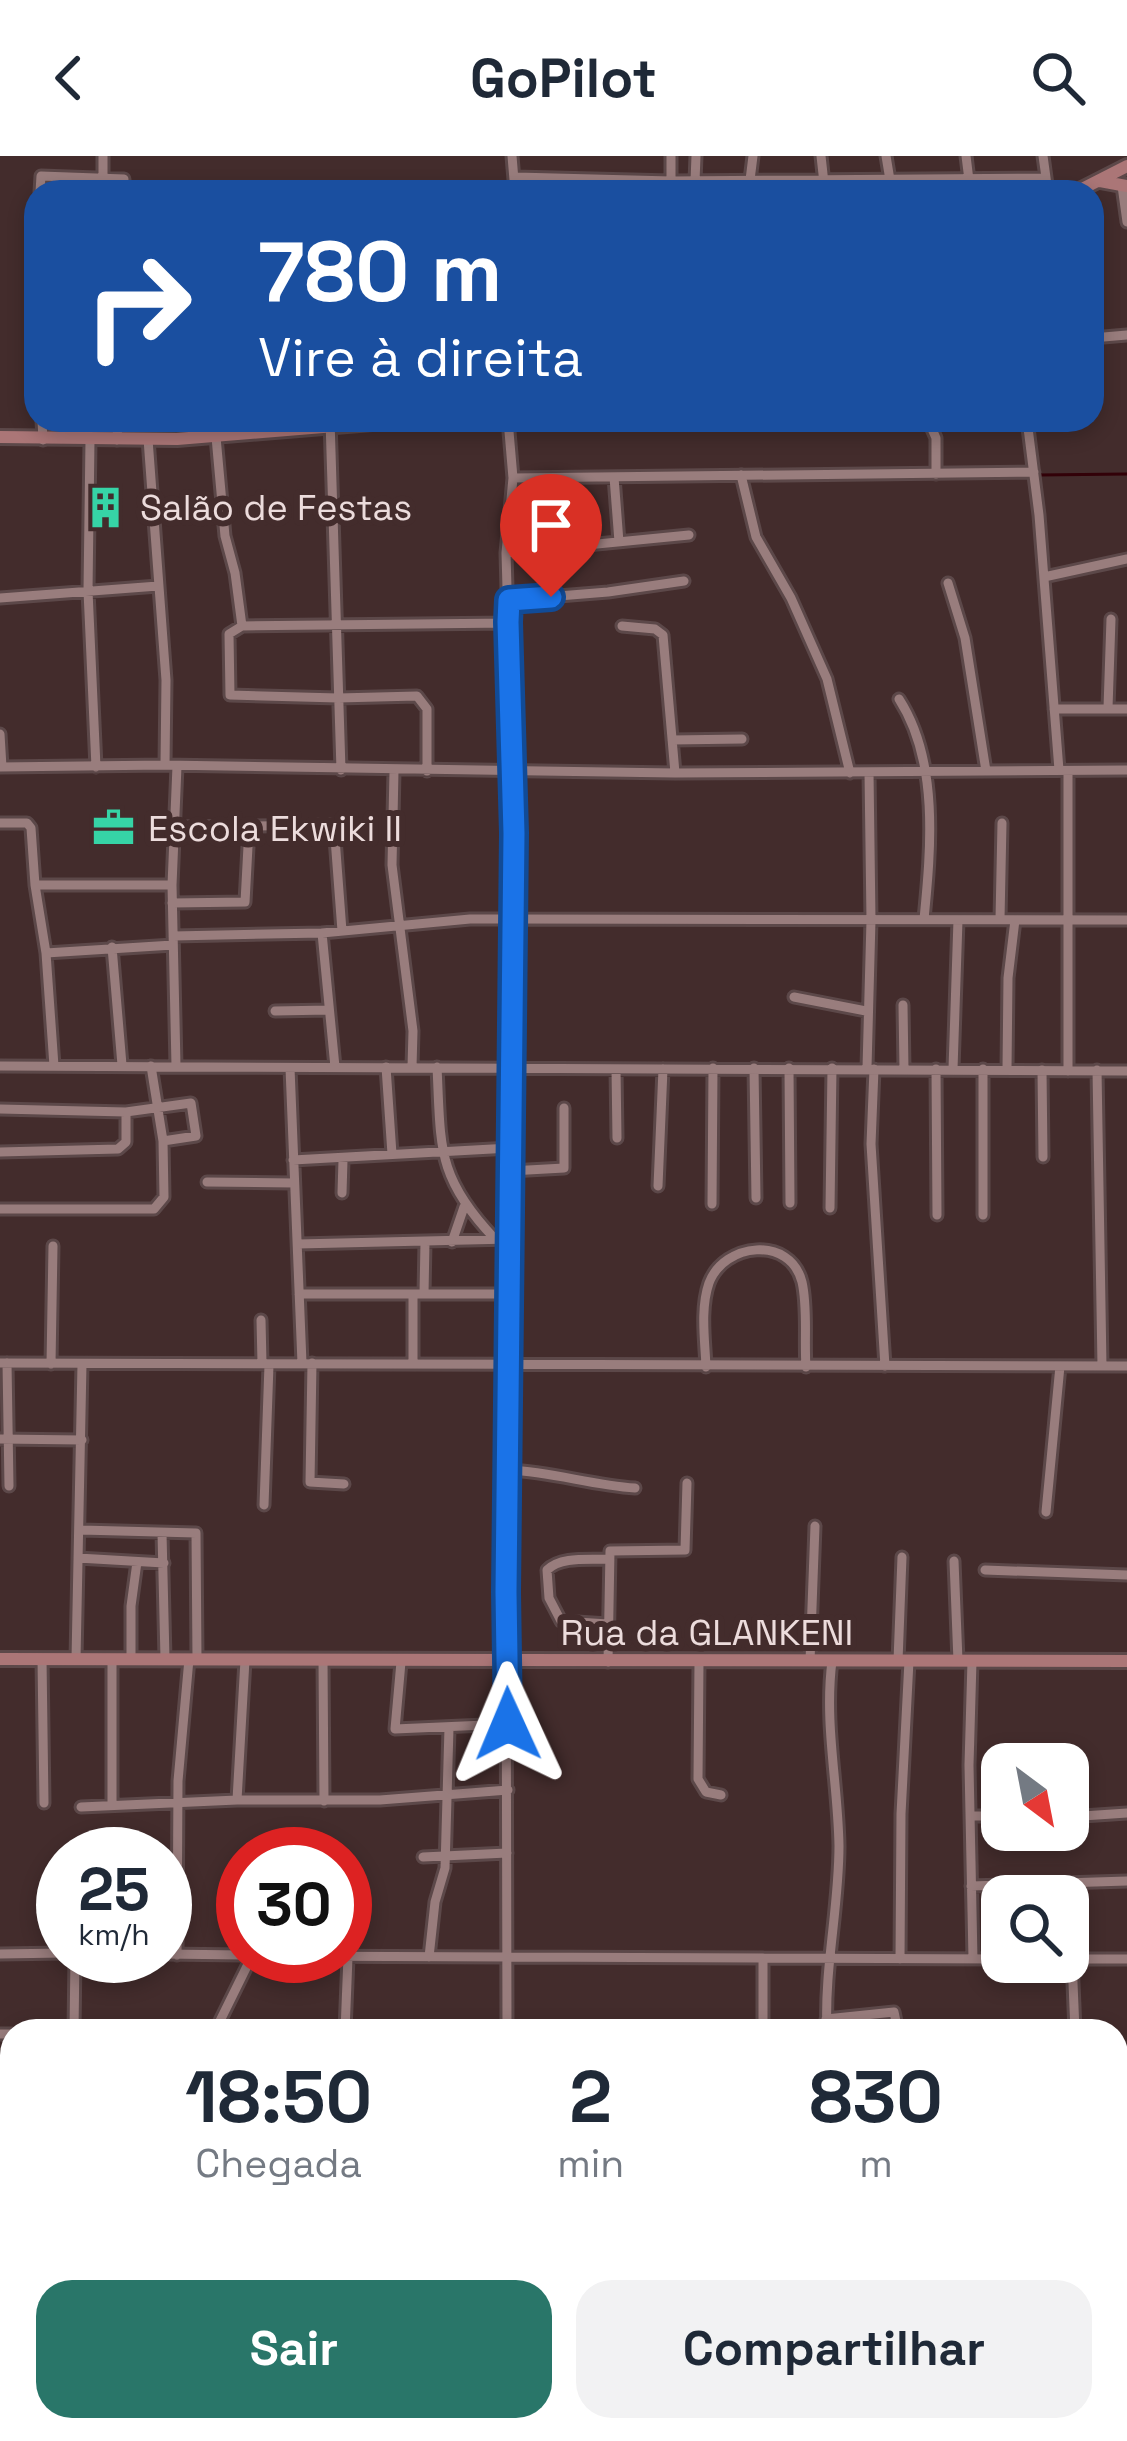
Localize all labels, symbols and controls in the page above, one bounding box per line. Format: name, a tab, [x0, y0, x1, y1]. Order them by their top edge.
text: GoPilot	[470, 44, 657, 113]
icon: back	[36, 45, 102, 111]
icon: search	[1025, 45, 1091, 111]
text: 780 m	[258, 218, 502, 326]
icon: right	[60, 228, 216, 384]
text: Vire à direita	[258, 323, 583, 392]
pin	[500, 474, 602, 597]
building icon: Salão de Festas	[83, 484, 129, 530]
place label: Salão de Festas	[140, 485, 412, 531]
icon: arrive	[518, 492, 584, 558]
office icon: Escola Ekwiki II	[91, 805, 137, 851]
place label: Escola Ekwiki II	[148, 806, 402, 852]
street label: Rua da GLANKENI	[561, 1610, 853, 1656]
position arrow	[445, 1661, 571, 1787]
north arrow	[981, 1743, 1089, 1851]
map controls	[981, 1743, 1089, 1983]
speed limit sign: 30	[216, 1827, 372, 1983]
text: 25	[78, 1851, 150, 1928]
button: search	[981, 1875, 1089, 1983]
text: km/h	[78, 1915, 150, 1954]
text: 18:50	[185, 2051, 372, 2143]
text: 2	[569, 2051, 612, 2143]
text: 830	[809, 2051, 943, 2143]
text: Chegada	[195, 2139, 362, 2188]
text: min	[557, 2139, 624, 2188]
text: m	[859, 2139, 893, 2188]
button: Sair	[36, 2280, 552, 2418]
button: Compartilhar	[576, 2280, 1092, 2418]

